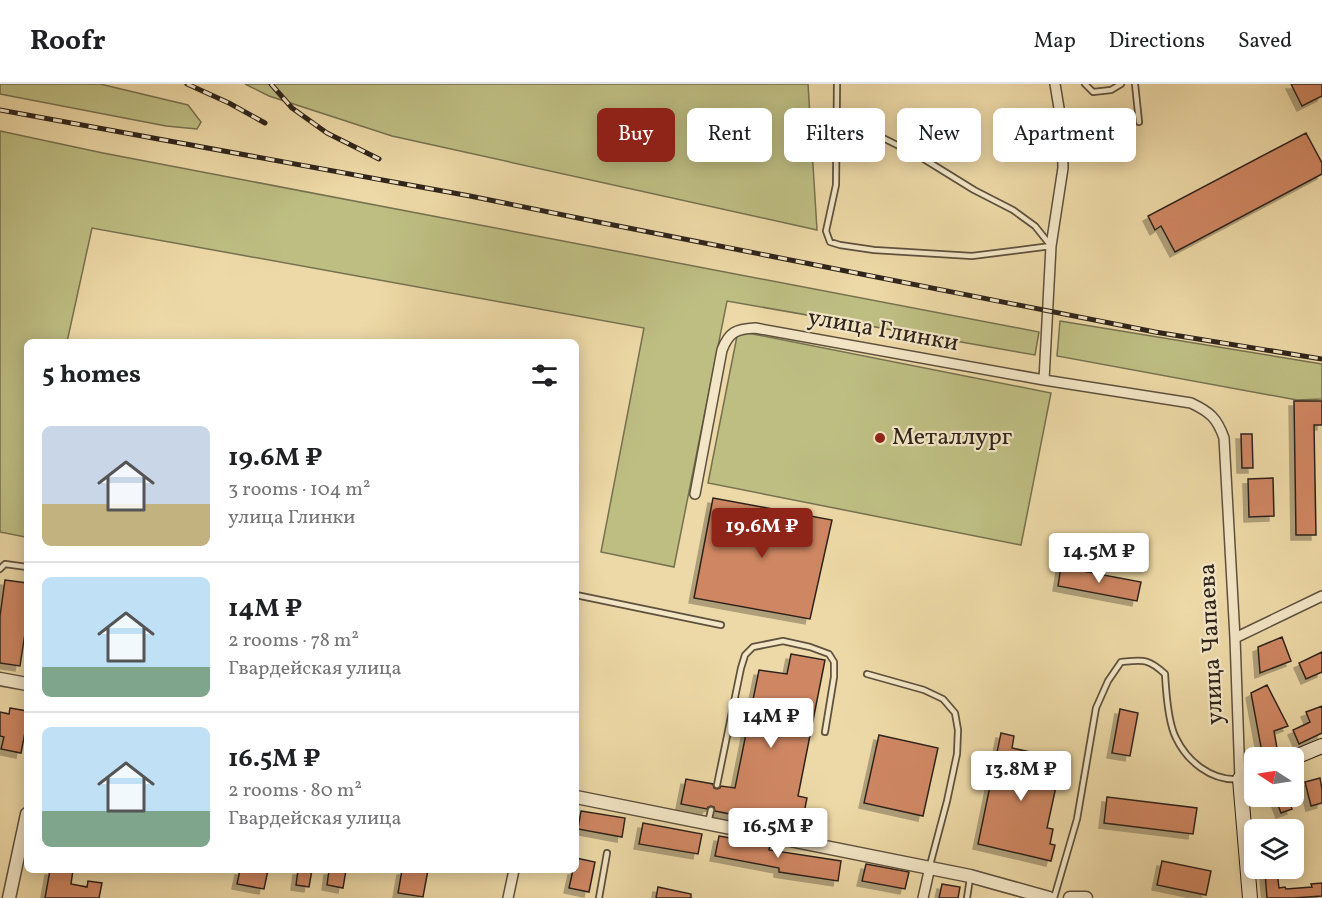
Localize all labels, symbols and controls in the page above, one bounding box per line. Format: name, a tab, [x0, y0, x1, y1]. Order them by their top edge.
text: Roofr	[30, 22, 105, 61]
text: Map	[1034, 27, 1076, 56]
text: Directions	[1109, 27, 1205, 56]
text: Saved	[1238, 27, 1292, 56]
chip: Buy	[597, 108, 675, 162]
chip: Rent	[687, 108, 772, 162]
chip: Filters	[784, 108, 885, 162]
chip: New	[897, 108, 981, 162]
chip: Apartment	[993, 108, 1136, 162]
street label: улица Глинки	[805, 301, 961, 361]
text: 5 homes	[42, 357, 141, 393]
icon: filters	[528, 359, 561, 392]
place label: Металлург	[892, 421, 1013, 455]
marker: Металлург	[873, 431, 887, 445]
text: 19.6M ₽	[228, 440, 323, 476]
icon: home	[90, 450, 162, 522]
text: 3 rooms · 104 m²	[228, 476, 370, 504]
text: улица Глинки	[228, 504, 355, 532]
pin: 19.6M ₽	[707, 508, 817, 559]
text: 19.6M ₽	[726, 513, 798, 541]
pin: 14.5M ₽	[1044, 533, 1154, 584]
text: 14.5M ₽	[1063, 538, 1135, 566]
street label: улица Чапаева	[1191, 562, 1233, 726]
text: 14M ₽	[228, 591, 302, 627]
icon: home	[90, 601, 162, 673]
text: 2 rooms · 78 m²	[228, 627, 359, 655]
text: Гвардейская улица	[228, 655, 401, 683]
pin: 14M ₽	[729, 698, 813, 749]
text: 14M ₽	[742, 703, 800, 731]
text: 16.5M ₽	[228, 741, 321, 777]
north arrow	[1244, 747, 1304, 807]
map controls	[1244, 747, 1304, 879]
icon: home	[90, 751, 162, 823]
pin: 13.8M ₽	[966, 751, 1076, 802]
text: 13.8M ₽	[985, 756, 1057, 784]
text: 2 rooms · 80 m²	[228, 777, 362, 805]
text: Гвардейская улица	[228, 805, 401, 833]
pin: 16.5M ₽	[723, 808, 833, 859]
text: 16.5M ₽	[742, 813, 814, 841]
button: layers	[1244, 819, 1304, 879]

